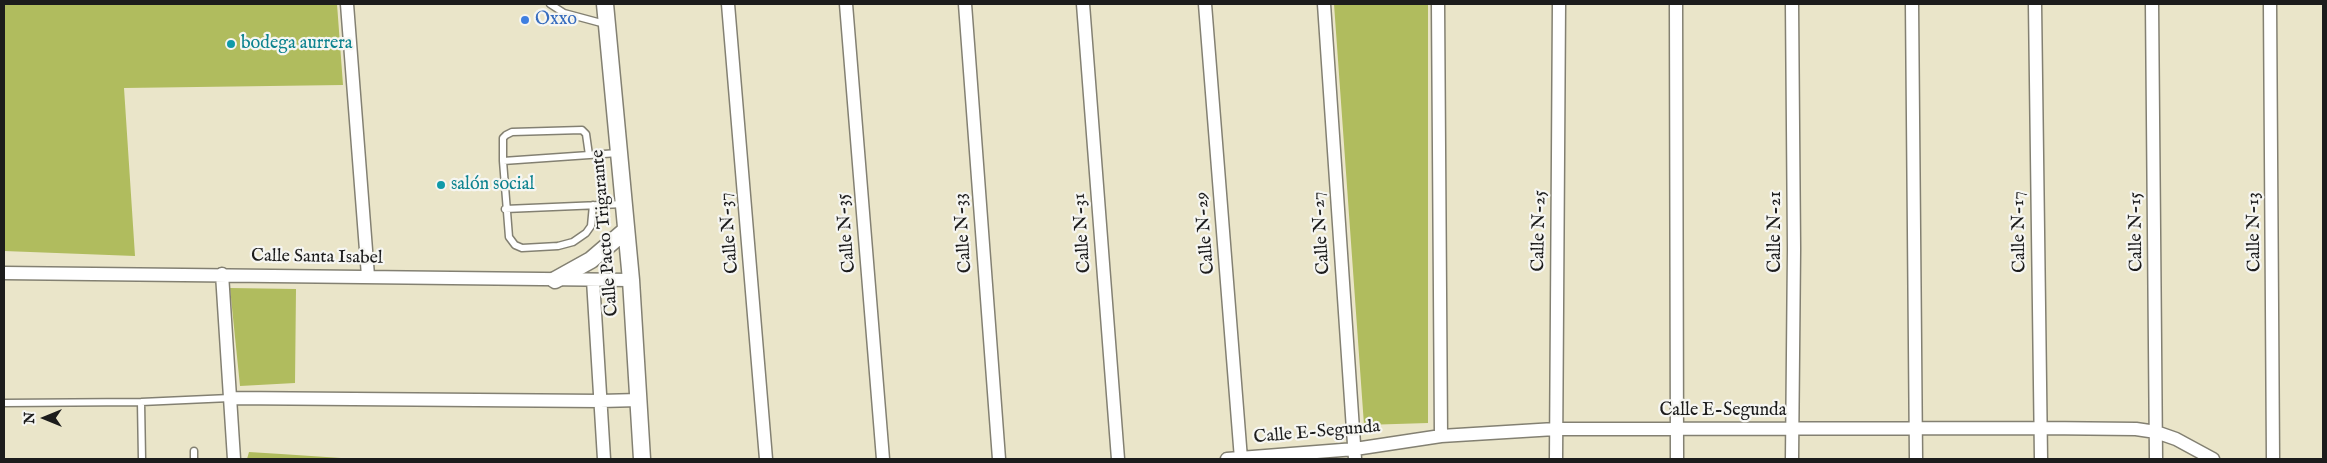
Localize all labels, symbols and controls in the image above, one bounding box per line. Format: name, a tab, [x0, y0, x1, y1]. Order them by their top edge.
place label: Oxxo	[535, 9, 577, 31]
marker: Oxxo	[519, 14, 531, 26]
place label: bodega aurrera	[241, 33, 353, 55]
marker: bodega aurrera	[225, 38, 237, 50]
street label: Calle Pacto Trigarante	[588, 149, 624, 317]
place label: salón social	[451, 174, 534, 196]
marker: salón social	[435, 179, 447, 191]
street label: Calle N-25	[1528, 190, 1552, 272]
street label: Calle N-37	[716, 191, 744, 275]
street label: Calle N-29	[1192, 191, 1220, 275]
street label: Calle N-27	[1308, 191, 1336, 275]
street label: Calle N-21	[1765, 191, 1787, 273]
street label: Calle N-17	[2008, 191, 2032, 273]
street label: Calle N-35	[833, 192, 861, 274]
street label: Calle N-33	[950, 192, 978, 274]
street label: Calle N-31	[1069, 192, 1097, 274]
street label: Calle N-15	[2126, 192, 2148, 272]
street label: Calle N-13	[2244, 192, 2266, 272]
street label: Calle Santa Isabel	[251, 246, 383, 270]
north arrow	[20, 393, 70, 443]
street label: Calle E-Segunda	[1660, 400, 1786, 422]
text: N	[21, 412, 39, 424]
street label: Calle E-Segunda	[1253, 417, 1381, 449]

